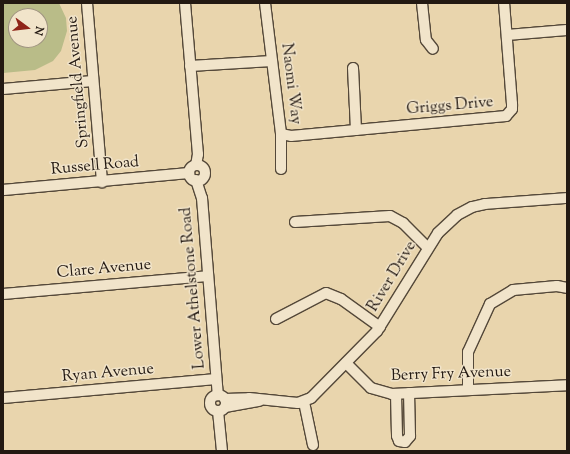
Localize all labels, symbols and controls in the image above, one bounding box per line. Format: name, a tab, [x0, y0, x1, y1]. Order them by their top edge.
north arrow	[8, 8, 48, 48]
street label: Springfield Avenue	[64, 15, 94, 149]
text: N	[30, 25, 47, 37]
street label: Naomi Way	[275, 42, 305, 126]
street label: Griggs Drive	[406, 94, 494, 120]
street label: Russell Road	[50, 154, 140, 180]
street label: Lower Athelstone Road	[177, 206, 211, 370]
street label: River Drive	[364, 238, 422, 316]
street label: Clare Avenue	[56, 256, 152, 284]
street label: Ryan Avenue	[61, 360, 155, 388]
street label: Berry Fry Avenue	[391, 363, 511, 387]

